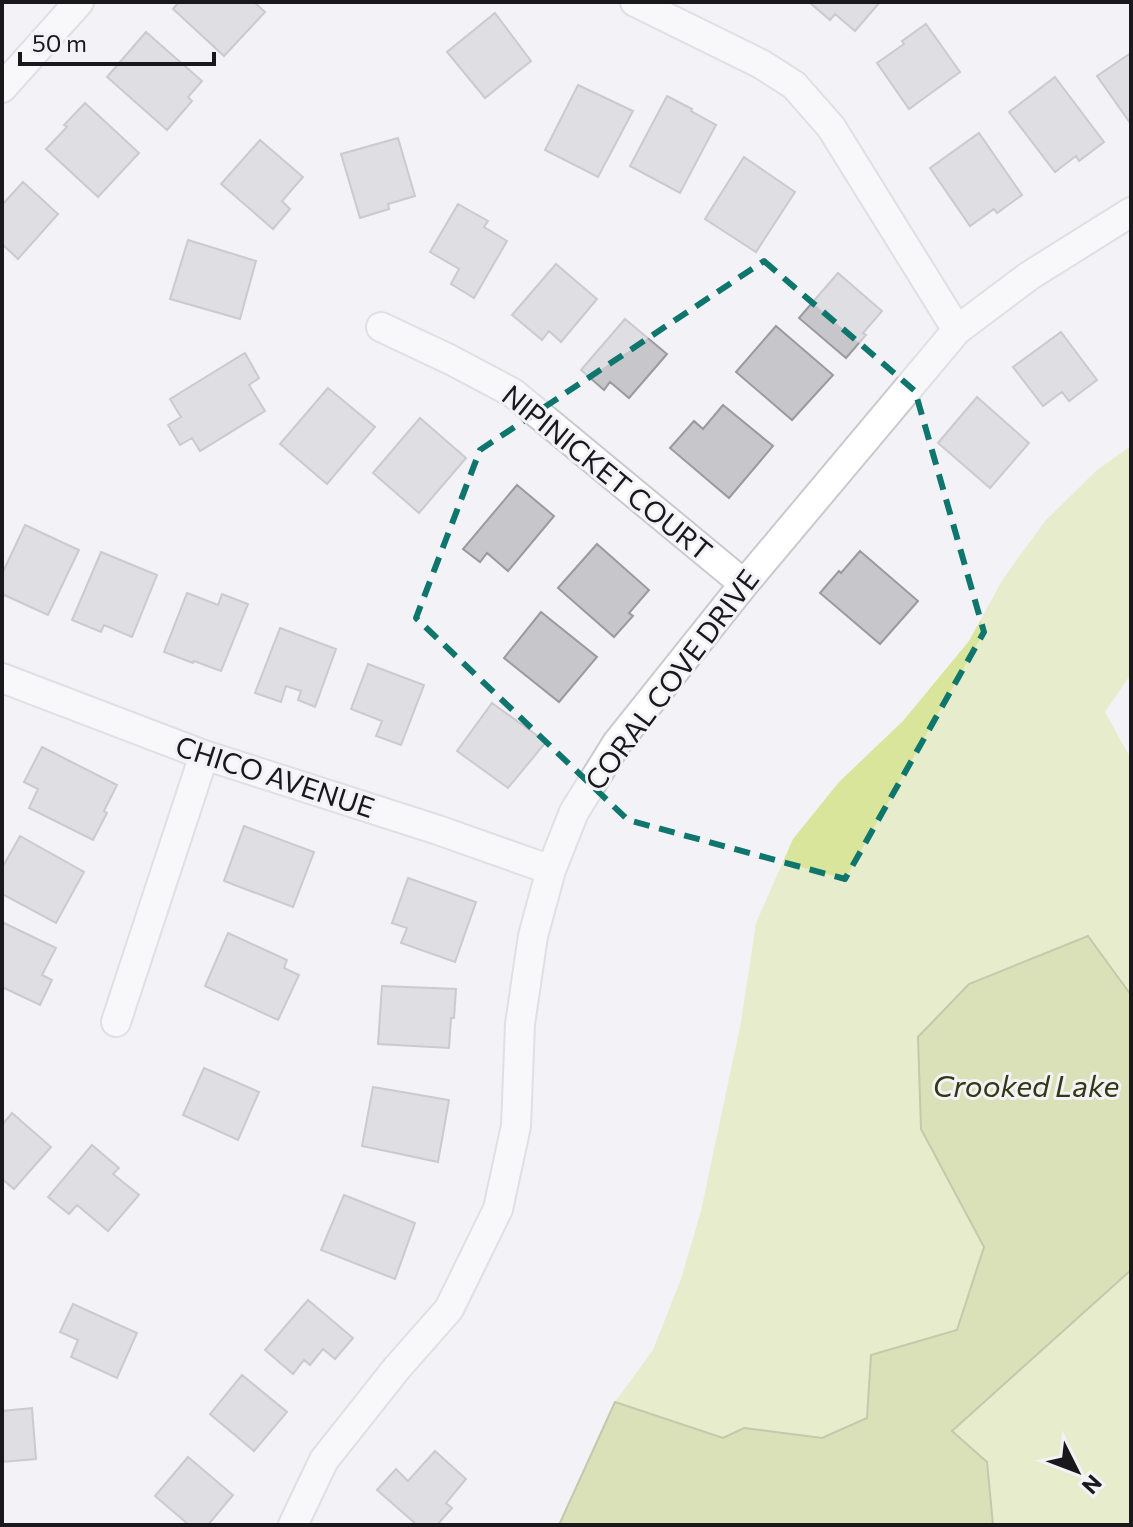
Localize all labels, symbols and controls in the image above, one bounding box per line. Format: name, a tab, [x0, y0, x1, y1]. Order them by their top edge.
scale bar	[20, 16, 214, 66]
text: 50 m	[32, 28, 87, 57]
street label: NIPINICKET COURT	[496, 377, 719, 567]
street label: CORAL COVE DRIVE	[577, 562, 765, 796]
street label: CHICO AVENUE	[172, 728, 379, 824]
water label: Crooked Lake	[933, 1066, 1119, 1103]
north arrow	[1037, 1431, 1117, 1511]
text: N	[1077, 1470, 1108, 1500]

